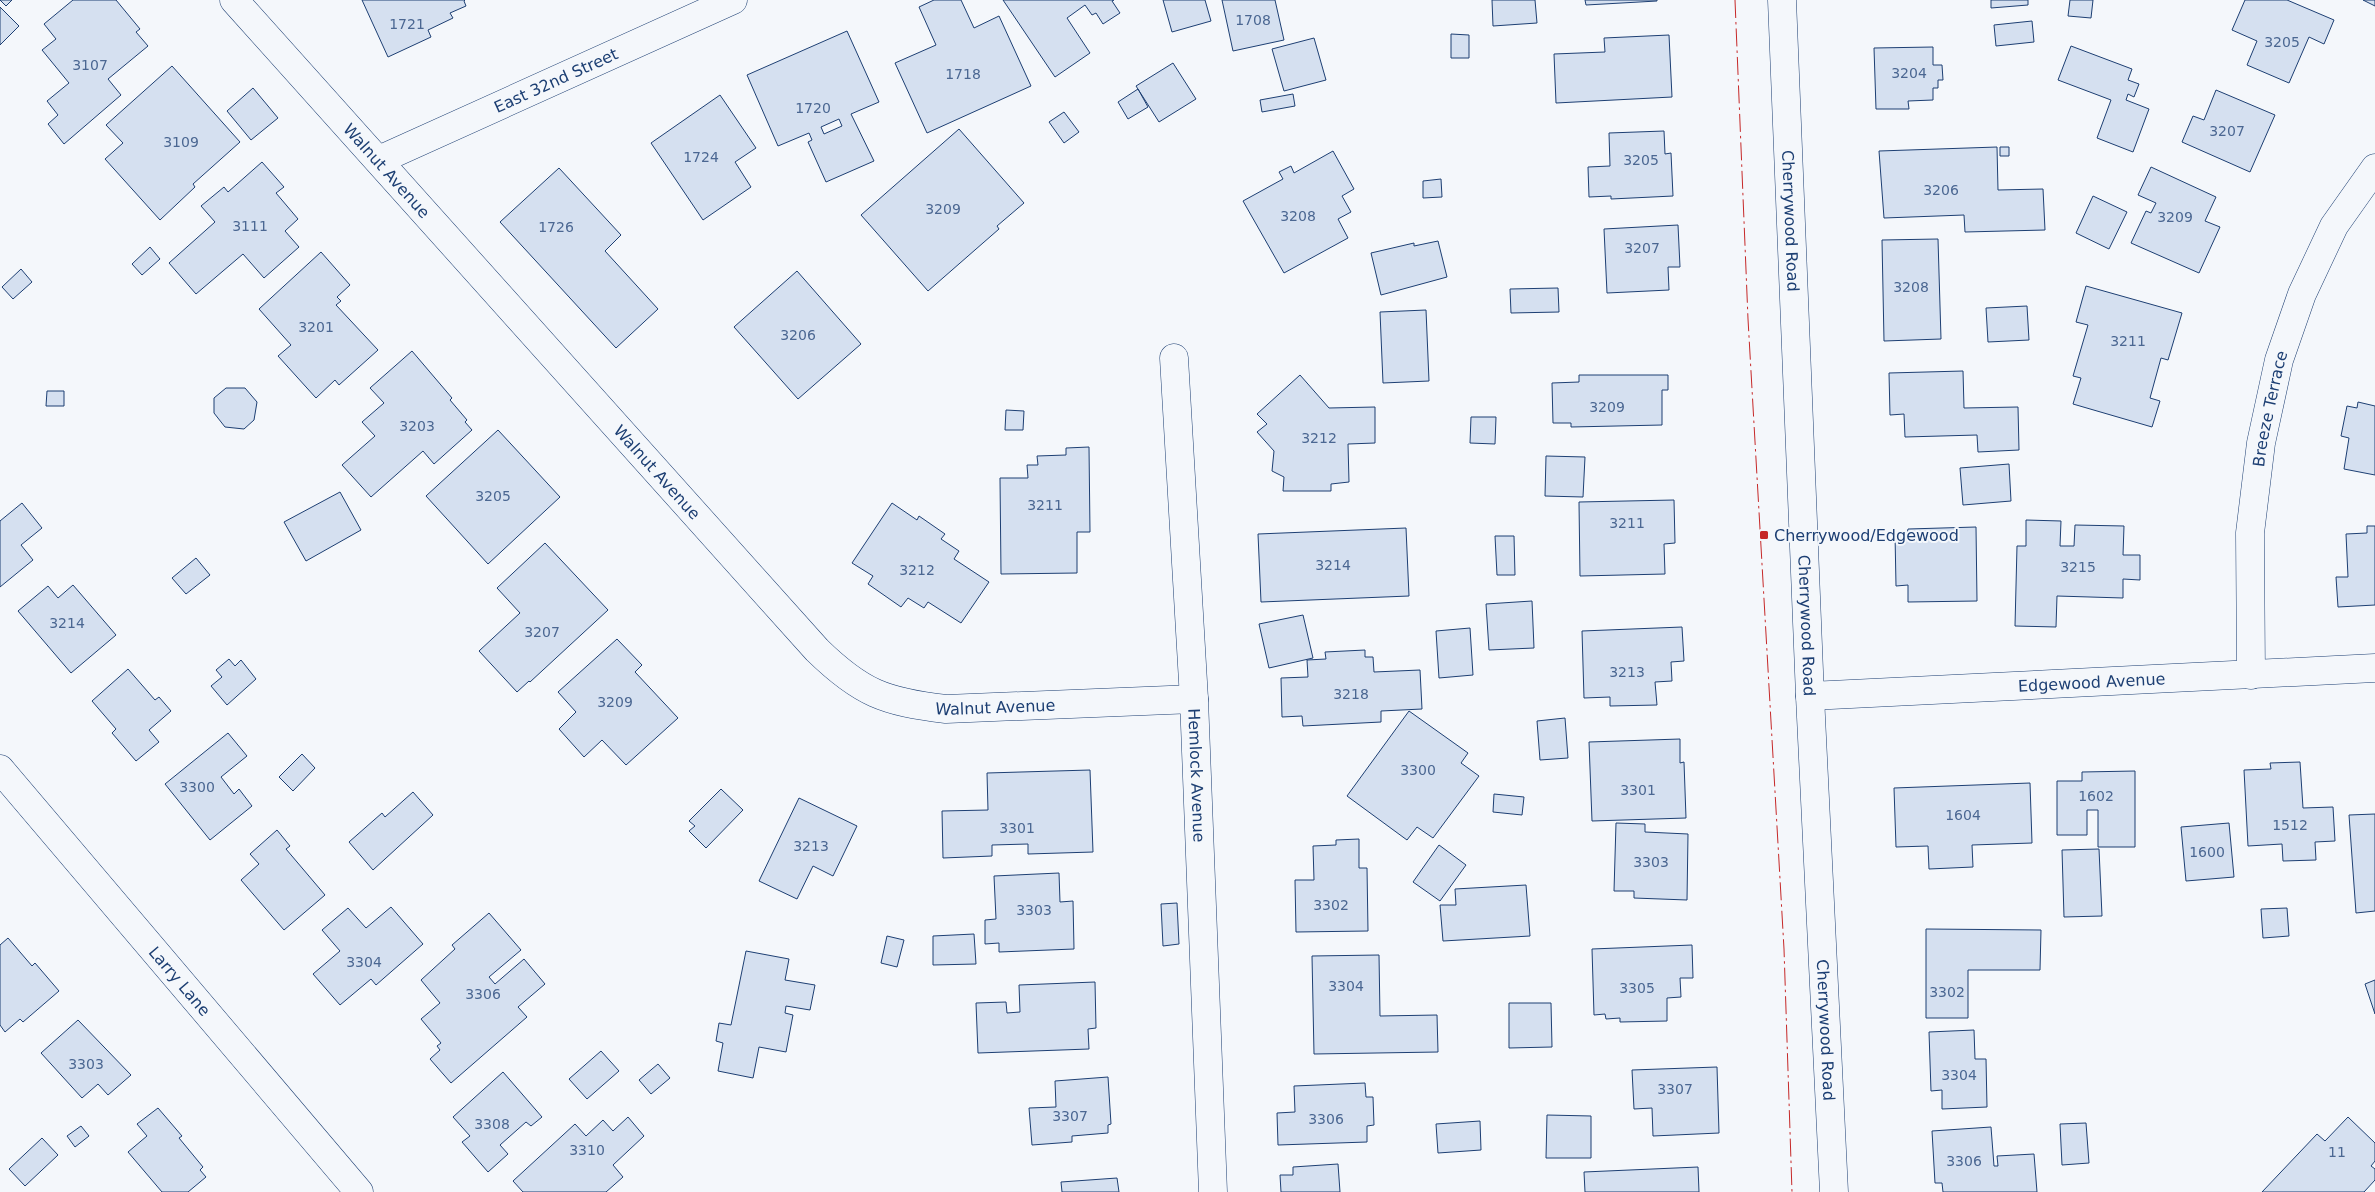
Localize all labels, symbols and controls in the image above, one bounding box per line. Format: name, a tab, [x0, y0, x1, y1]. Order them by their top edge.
house number: 1708	[1235, 12, 1271, 28]
house number: 1721	[389, 16, 425, 32]
house number: 3205	[2264, 34, 2300, 50]
street label: East 32nd Street	[491, 44, 621, 117]
house number: 3107	[72, 57, 108, 73]
house number: 3204	[1891, 65, 1927, 81]
house number: 1718	[945, 66, 981, 82]
house number: 1720	[795, 100, 831, 116]
street label: Walnut Avenue	[339, 120, 434, 222]
house number: 3207	[2209, 123, 2245, 139]
house number: 3109	[163, 134, 199, 150]
house number: 1724	[683, 149, 719, 165]
street label: Cherrywood Road	[1778, 150, 1803, 292]
house number: 3205	[1623, 152, 1659, 168]
house number: 3206	[1923, 182, 1959, 198]
house number: 3209	[925, 201, 961, 217]
house number: 3208	[1280, 208, 1316, 224]
house number: 3209	[2157, 209, 2193, 225]
house number: 3111	[232, 218, 268, 234]
house number: 1726	[538, 219, 574, 235]
house number: 3207	[1624, 240, 1660, 256]
house number: 3208	[1893, 279, 1929, 295]
house number: 3201	[298, 319, 334, 335]
house number: 3206	[780, 327, 816, 343]
house number: 3211	[2110, 333, 2146, 349]
street label: Breeze Terrace	[2249, 348, 2292, 468]
house number: 3209	[1589, 399, 1625, 415]
house number: 3203	[399, 418, 435, 434]
street label: Walnut Avenue	[610, 421, 704, 523]
house number: 3212	[1301, 430, 1337, 446]
house number: 3205	[475, 488, 511, 504]
house number: 3211	[1027, 497, 1063, 513]
house number: 3211	[1609, 515, 1645, 531]
place label: Cherrywood/Edgewood	[1774, 526, 1959, 545]
marker: Cherrywood/Edgewood	[1758, 529, 1770, 541]
street label: Cherrywood Road	[1794, 554, 1819, 697]
house number: 3214	[1315, 557, 1351, 573]
house number: 3215	[2060, 559, 2096, 575]
house number: 3212	[899, 562, 935, 578]
house number: 3214	[49, 615, 85, 631]
house number: 3207	[524, 624, 560, 640]
house number: 3213	[1609, 664, 1645, 680]
street label: Edgewood Avenue	[2017, 669, 2166, 696]
house number: 3218	[1333, 686, 1369, 702]
house number: 3209	[597, 694, 633, 710]
street label: Walnut Avenue	[934, 696, 1056, 720]
street label: Hemlock Avenue	[1184, 708, 1209, 843]
house number: 3300	[1400, 762, 1436, 778]
house number: 3300	[179, 779, 215, 795]
house number: 3301	[1620, 782, 1656, 798]
house number: 1602	[2078, 788, 2114, 804]
house number: 1604	[1945, 807, 1981, 823]
house number: 1512	[2272, 817, 2308, 833]
house number: 3301	[999, 820, 1035, 836]
house number: 3213	[793, 838, 829, 854]
house number: 1600	[2189, 844, 2225, 860]
house number: 3303	[1633, 854, 1669, 870]
house number: 3302	[1313, 897, 1349, 913]
house number: 3303	[1016, 902, 1052, 918]
street label: Larry Lane	[145, 943, 214, 1020]
house number: 3304	[346, 954, 382, 970]
street label: Cherrywood Road	[1813, 959, 1839, 1101]
house number: 3304	[1328, 978, 1364, 994]
house number: 3305	[1619, 980, 1655, 996]
house number: 3302	[1929, 984, 1965, 1000]
house number: 3306	[465, 986, 501, 1002]
house number: 3303	[68, 1056, 104, 1072]
house number: 3304	[1941, 1067, 1977, 1083]
house number: 3307	[1657, 1081, 1693, 1097]
house number: 3307	[1052, 1108, 1088, 1124]
house number: 3306	[1308, 1111, 1344, 1127]
house number: 3308	[474, 1116, 510, 1132]
house number: 3310	[569, 1142, 605, 1158]
house number: 11	[2328, 1144, 2346, 1160]
house number: 3306	[1946, 1153, 1982, 1169]

